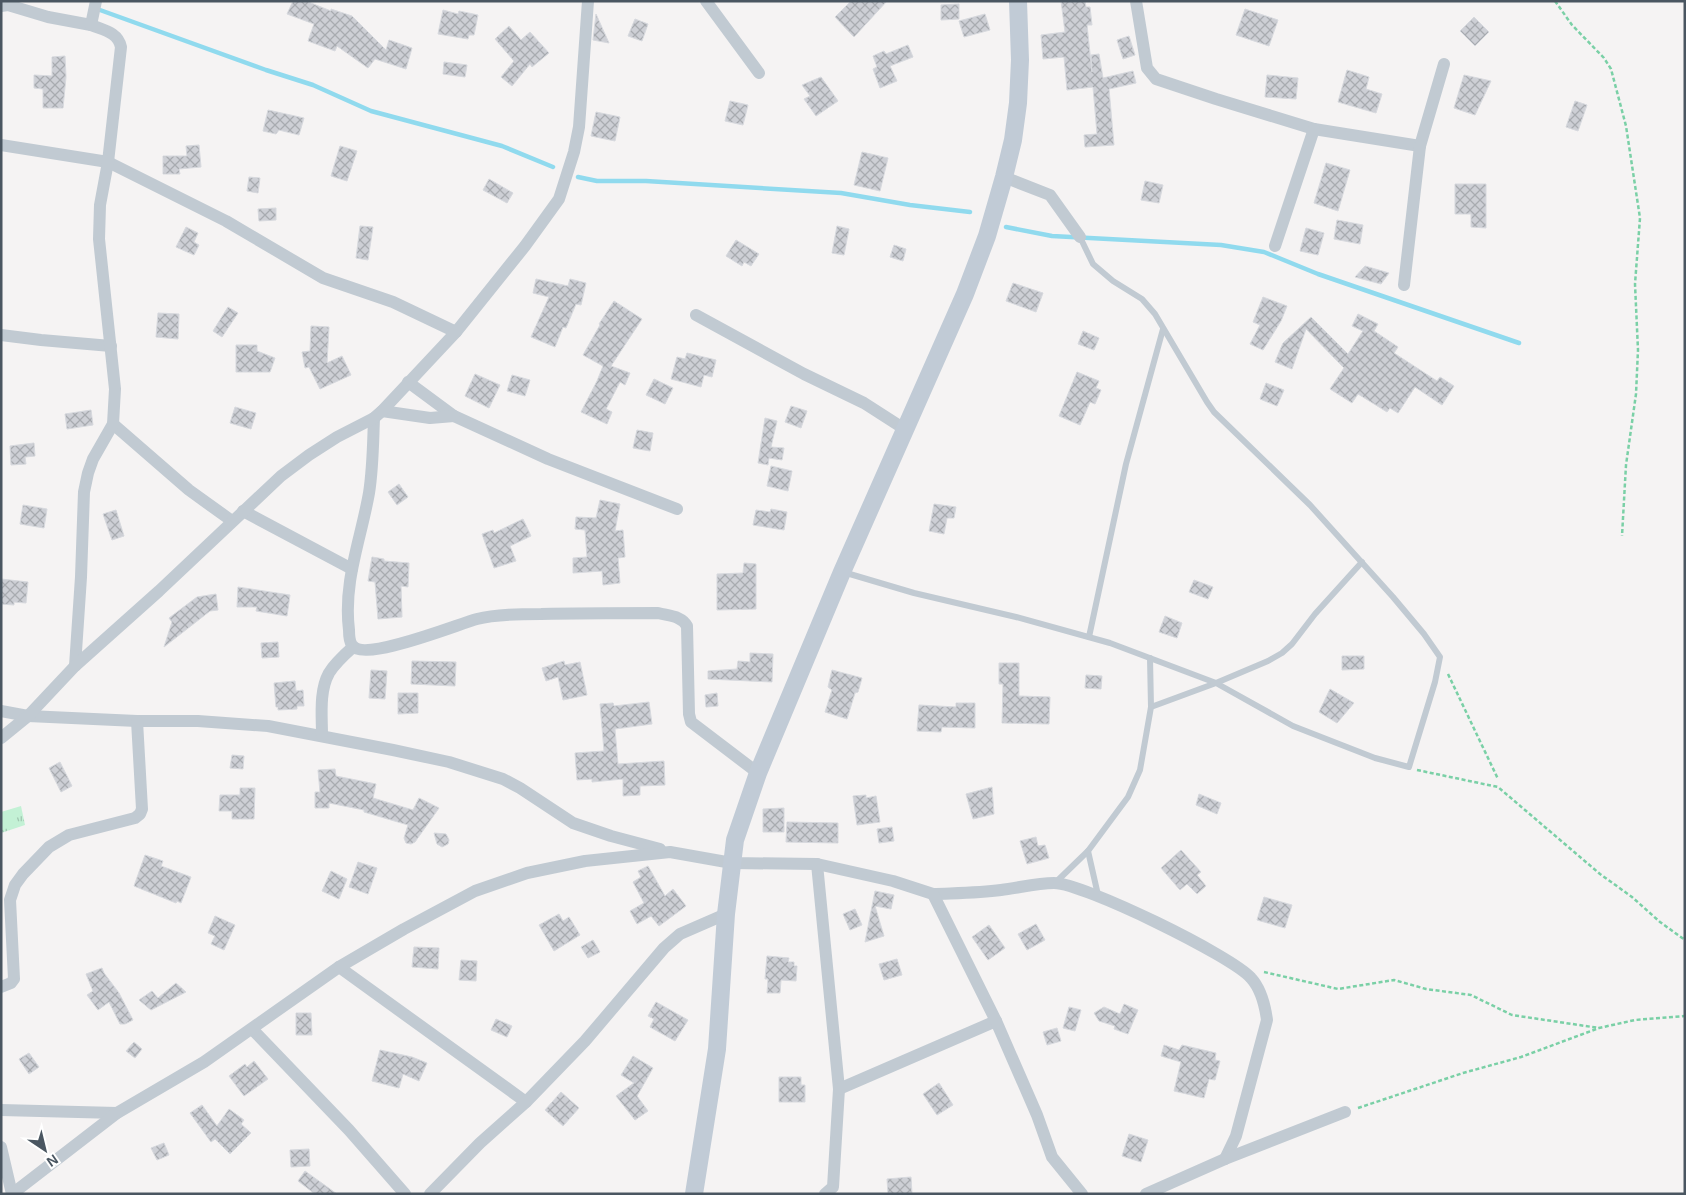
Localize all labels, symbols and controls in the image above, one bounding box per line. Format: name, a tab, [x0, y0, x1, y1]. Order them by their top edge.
north arrow	[20, 1125, 70, 1175]
text: N	[44, 1151, 61, 1170]

